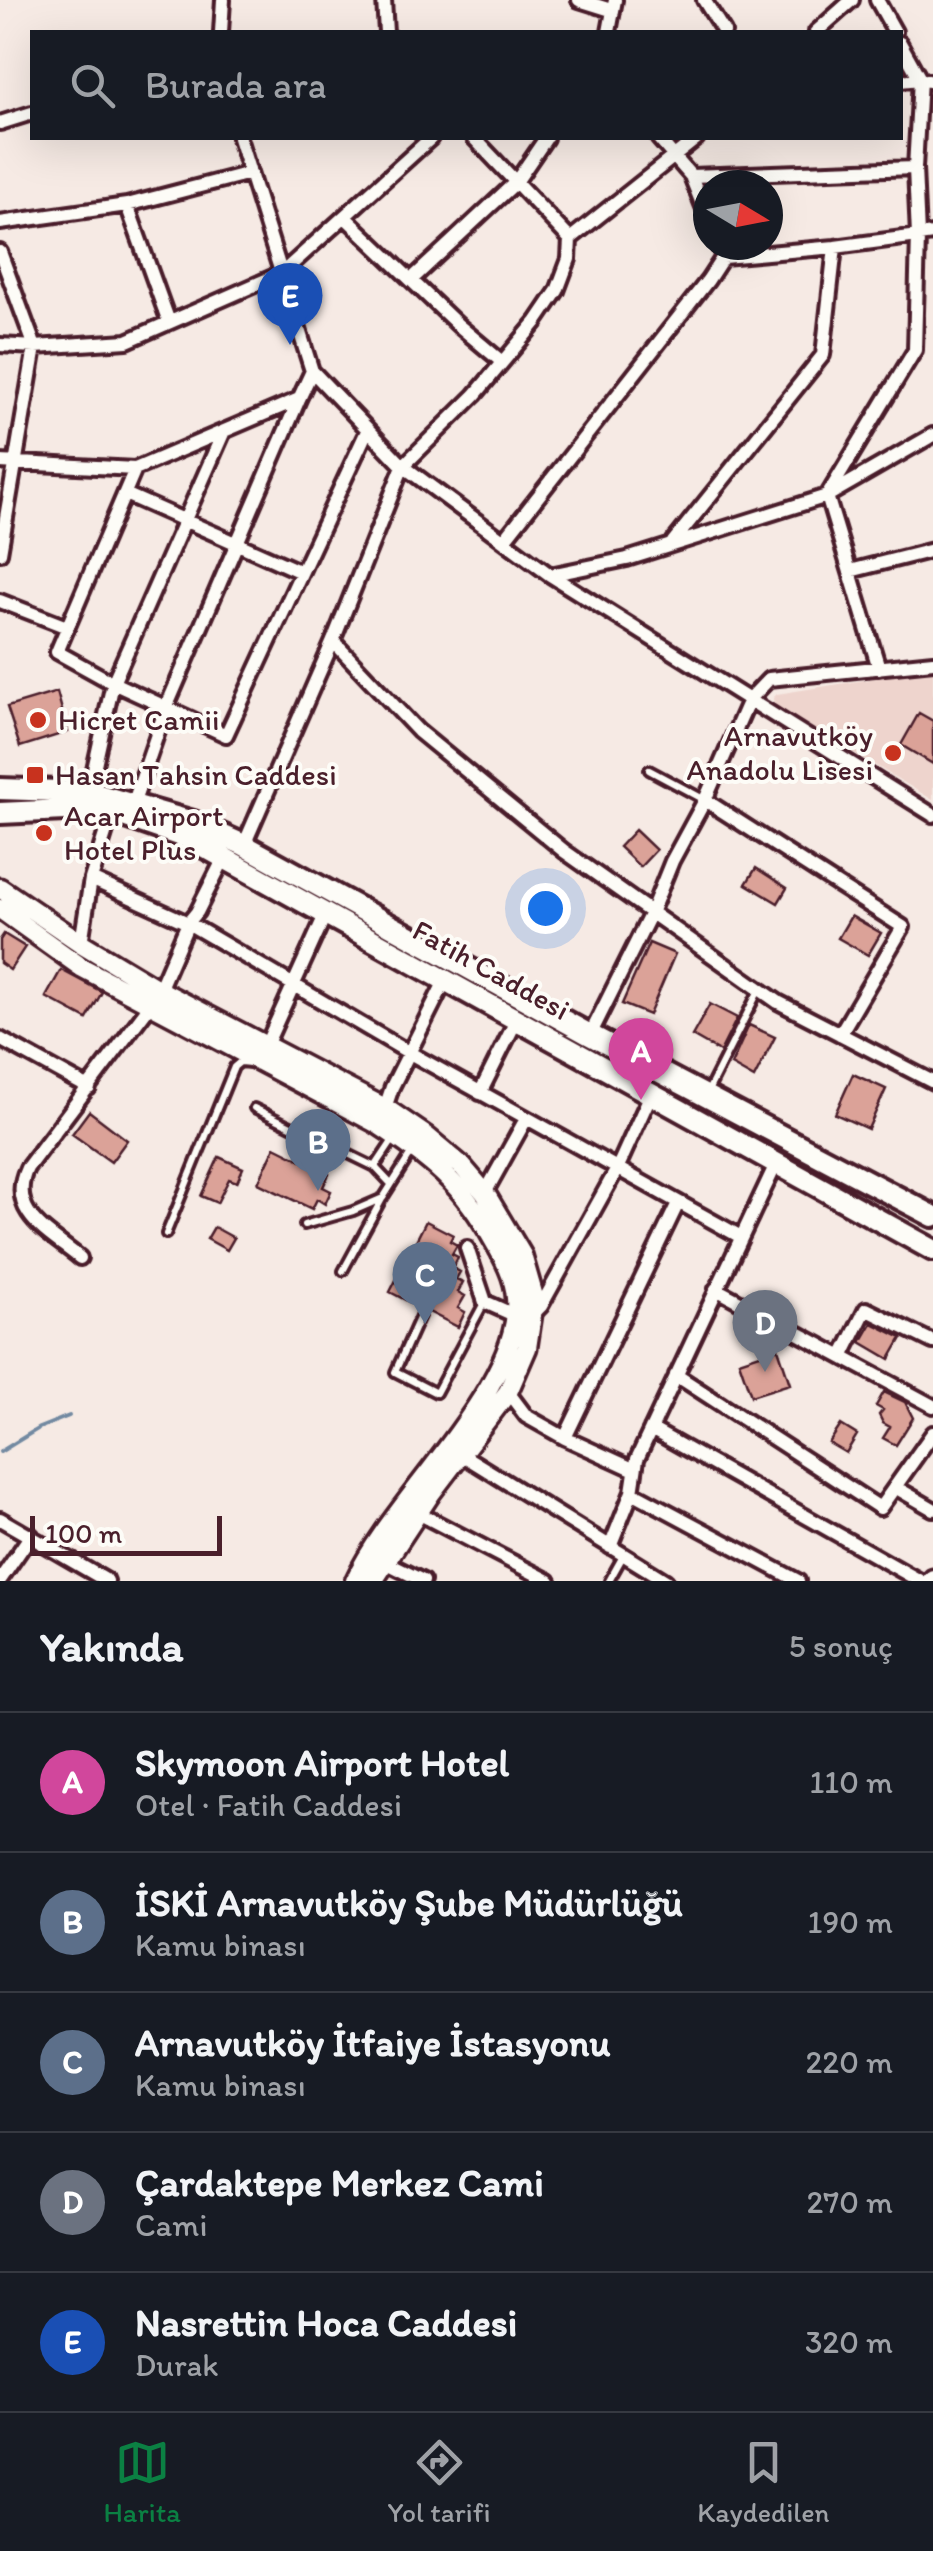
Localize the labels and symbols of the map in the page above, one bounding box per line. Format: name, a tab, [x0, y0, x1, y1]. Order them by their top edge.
north arrow	[693, 170, 783, 260]
pin: E	[258, 262, 322, 345]
place label: Hicret Camii	[58, 701, 220, 738]
marker: Hicret Camii	[27, 709, 49, 731]
place label: Arnavutköy Anadolu Lisesi	[687, 717, 873, 788]
marker: Arnavutköy Anadolu Lisesi	[882, 742, 904, 764]
place label: Hasan Tahsin Caddesi	[55, 756, 337, 793]
marker: Hasan Tahsin Caddesi	[24, 764, 46, 786]
place label: Acar Airport Hotel Plus	[64, 797, 223, 868]
marker: Acar Airport Hotel Plus	[33, 822, 55, 844]
your location	[520, 883, 571, 934]
street label: Fatih Caddesi	[406, 911, 576, 1028]
pin: A	[608, 1018, 674, 1100]
pin: B	[286, 1108, 350, 1191]
pin: C	[392, 1242, 458, 1324]
pin: D	[732, 1290, 798, 1372]
scale bar	[30, 1511, 222, 1556]

